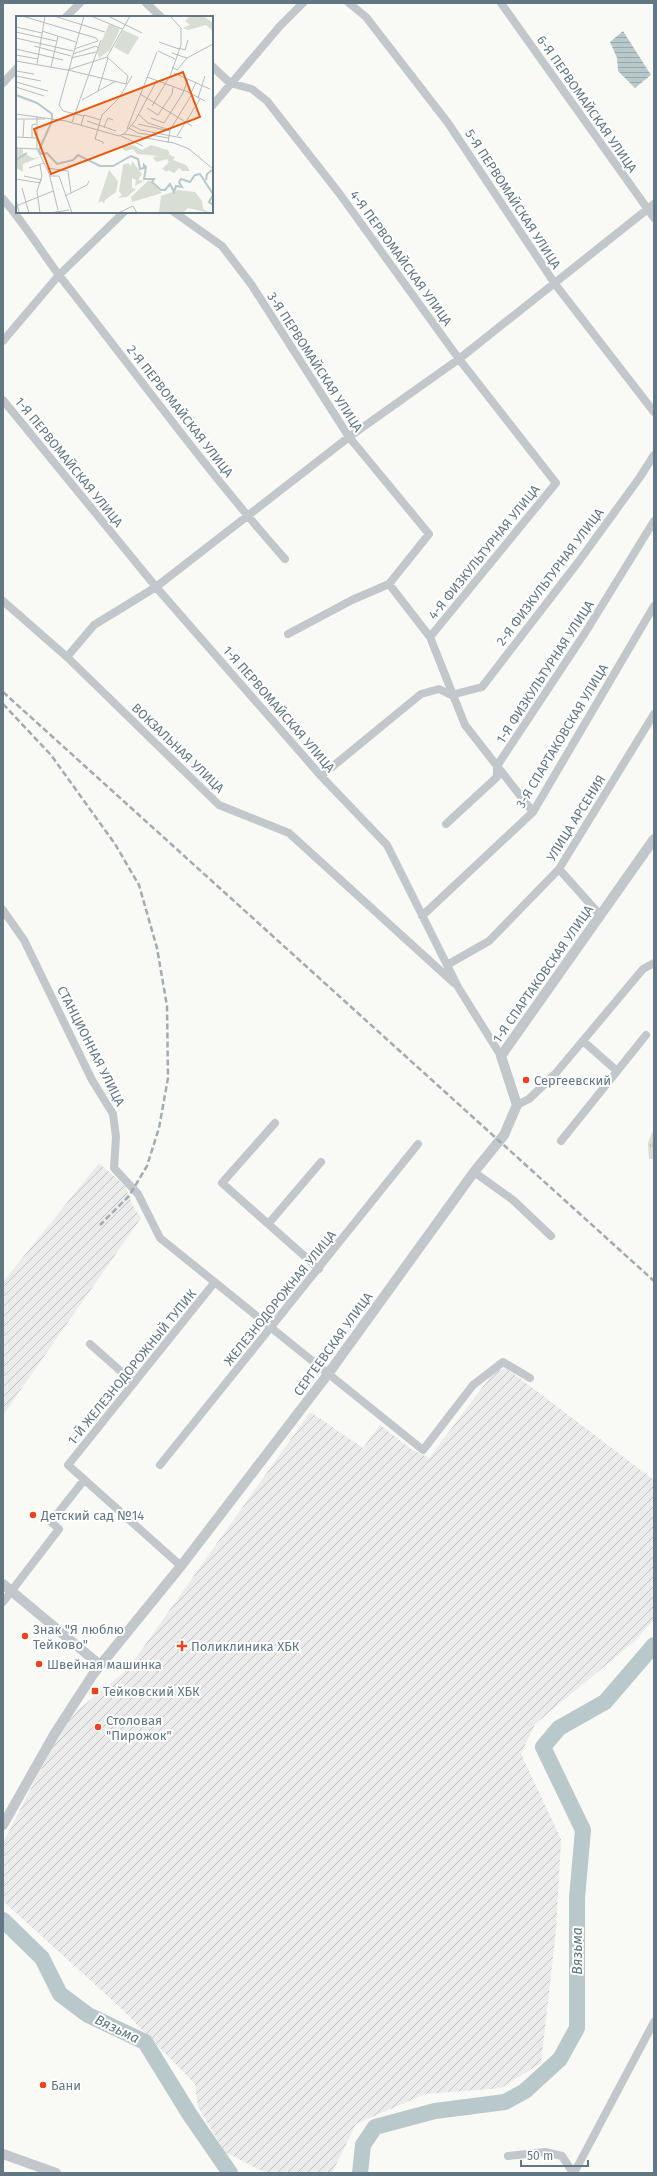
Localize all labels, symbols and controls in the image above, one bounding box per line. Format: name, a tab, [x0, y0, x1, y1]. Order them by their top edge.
inset map	[16, 16, 213, 213]
street label: 6-Я ПЕРВОМАЙСКАЯ УЛИЦА	[534, 33, 640, 176]
street label: 5-Я ПЕРВОМАЙСКАЯ УЛИЦА	[462, 126, 564, 272]
street label: 4-Я ПЕРВОМАЙСКАЯ УЛИЦА	[347, 187, 456, 329]
street label: 3-Я ПЕРВОМАЙСКАЯ УЛИЦА	[264, 289, 366, 435]
street label: 2-Я ПЕРВОМАЙСКАЯ УЛИЦА	[124, 342, 237, 480]
street label: 1-Я ПЕРВОМАЙСКАЯ УЛИЦА	[12, 394, 126, 530]
street label: 4-Я ФИЗКУЛЬТУРНАЯ УЛИЦА	[425, 481, 543, 622]
street label: 2-Я ФИЗКУЛЬТУРНАЯ УЛИЦА	[493, 505, 607, 649]
street label: 1-Я ФИЗКУЛЬТУРНАЯ УЛИЦА	[493, 597, 597, 746]
street label: 1-Я ПЕРВОМАЙСКАЯ УЛИЦА	[220, 643, 338, 776]
street label: 3-Я СПАРТАКОВСКАЯ УЛИЦА	[513, 661, 611, 811]
street label: ВОКЗАЛЬНАЯ УЛИЦА	[129, 700, 228, 796]
street label: УЛИЦА АРСЕНИЯ	[544, 772, 608, 864]
street label: 1-Я СПАРТАКОВСКАЯ УЛИЦА	[490, 902, 597, 1046]
street label: СТАНЦИОННАЯ УЛИЦА	[54, 983, 128, 1109]
place label: Сергеевский	[534, 1073, 611, 1088]
marker: Сергеевский	[521, 1075, 531, 1085]
street label: ЖЕЛЕЗНОДОРОЖНАЯ УЛИЦА	[221, 1227, 339, 1369]
street label: 1-Й ЖЕЛЕЗНОДОРОЖНЫЙ ТУПИК	[65, 1286, 200, 1448]
street label: СЕРГЕЕВСКАЯ УЛИЦА	[290, 1289, 376, 1399]
place label: Детский сад №14	[40, 1508, 144, 1523]
marker: Детский сад №14	[28, 1510, 38, 1520]
place label: Знак "Я люблю Тейково"	[33, 1622, 124, 1652]
marker: Знак "Я люблю Тейково"	[20, 1631, 30, 1641]
place label: Поликлиника ХБК	[191, 1639, 300, 1654]
marker: Поликлиника ХБК	[176, 1640, 188, 1652]
place label: Швейная машинка	[47, 1657, 162, 1672]
marker: Швейная машинка	[34, 1659, 44, 1669]
place label: Тейковский ХБК	[103, 1684, 200, 1699]
marker: Тейковский ХБК	[90, 1686, 100, 1696]
place label: Столовая "Пирожок"	[106, 1713, 172, 1743]
marker: Столовая "Пирожок"	[93, 1722, 103, 1732]
water label: Вязьма	[569, 1927, 586, 1975]
water label: Вязьма	[92, 2011, 142, 2047]
place label: Бани	[51, 2078, 81, 2093]
marker: Бани	[38, 2080, 48, 2090]
scale bar	[521, 2142, 588, 2168]
text: 50 m	[527, 2149, 553, 2163]

